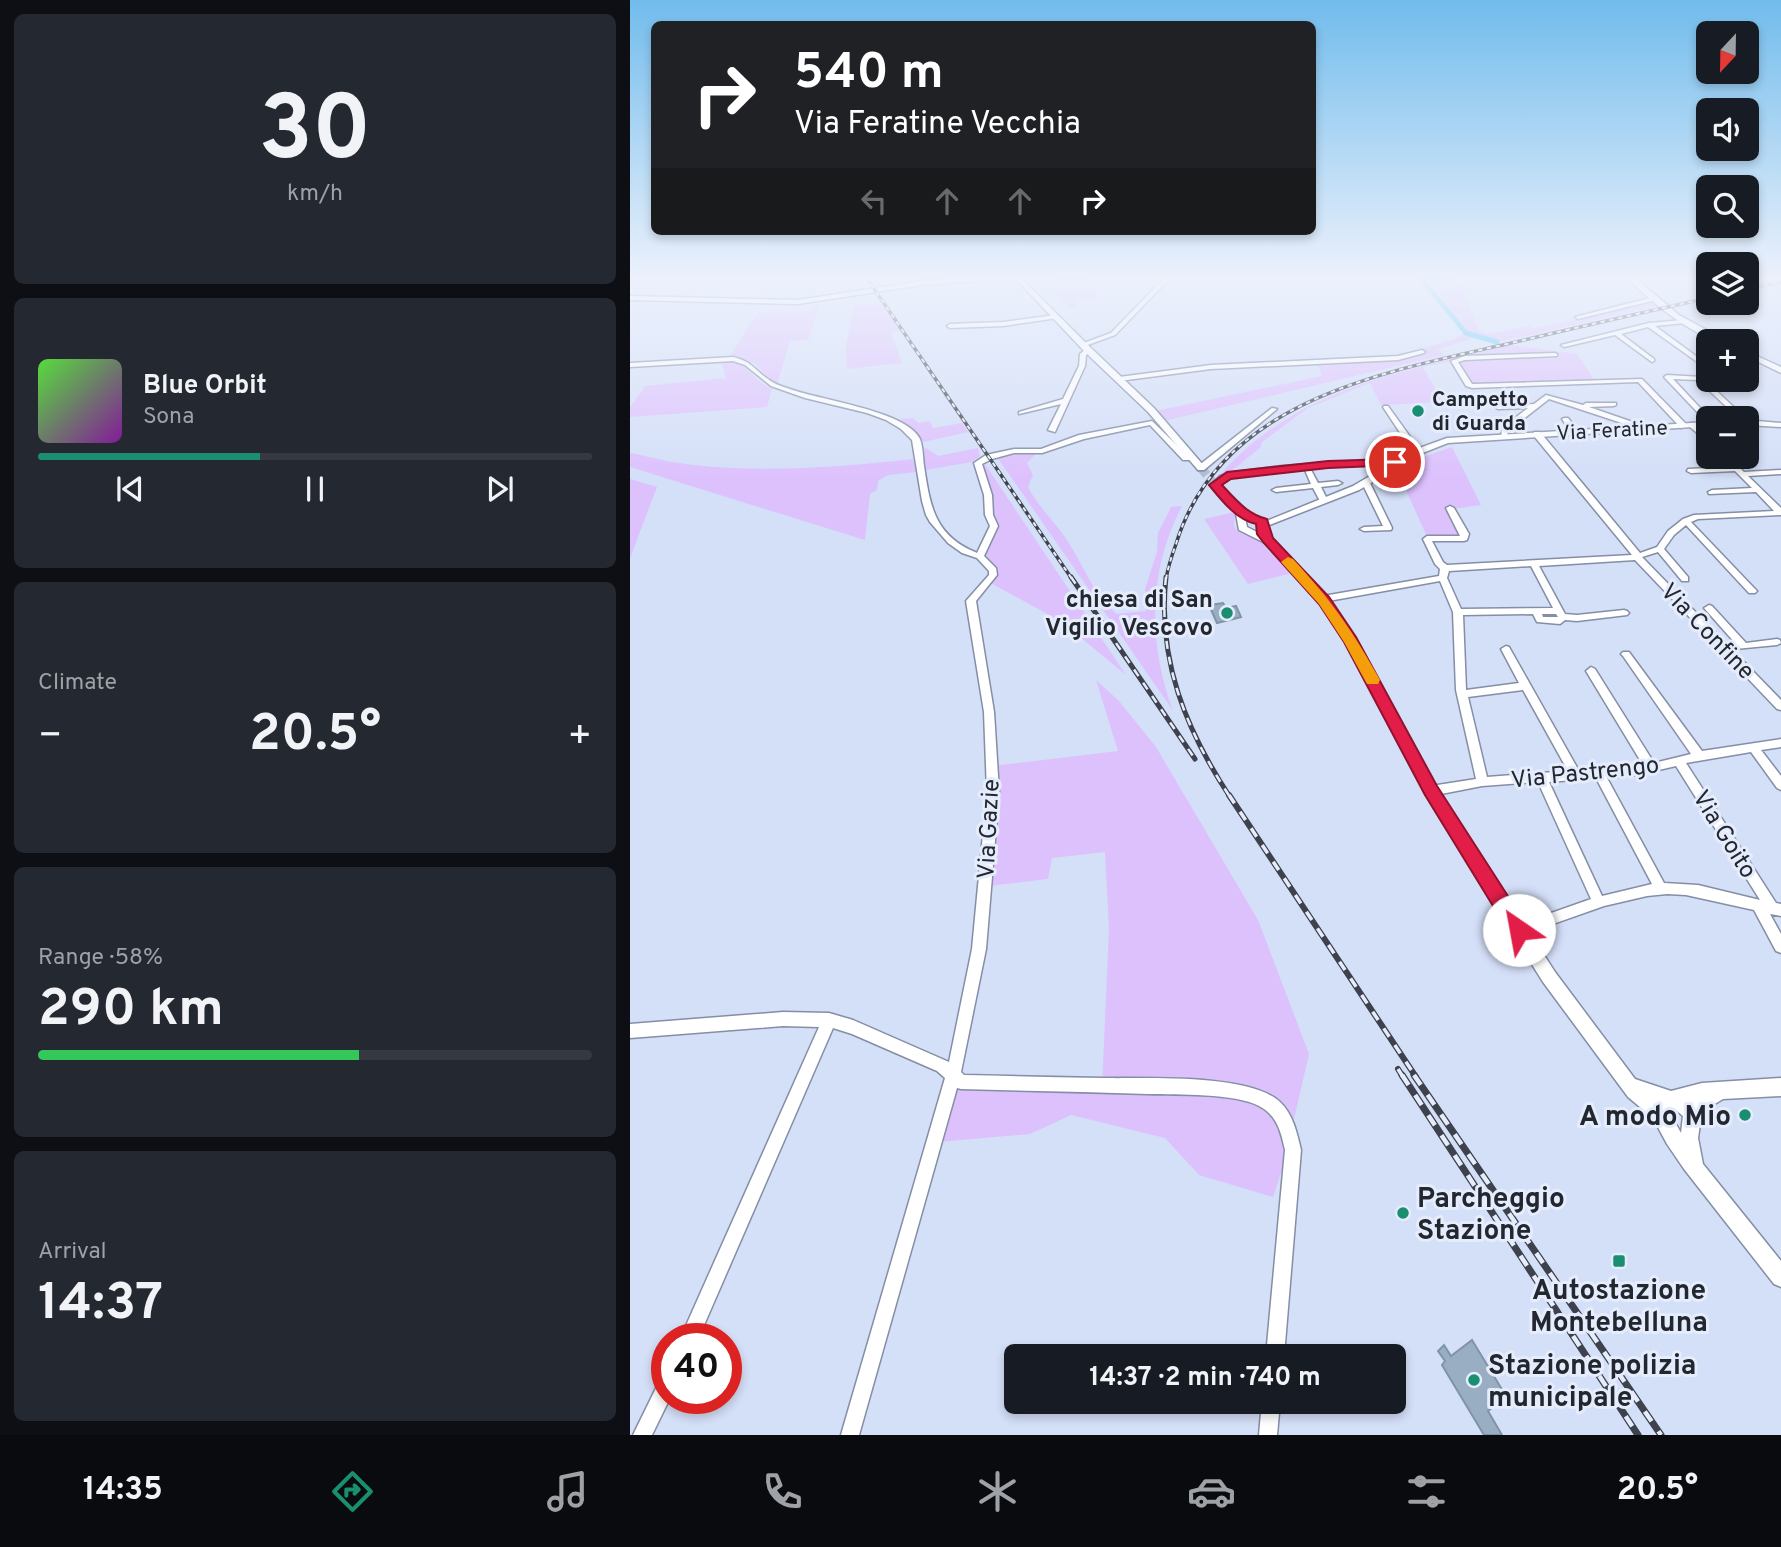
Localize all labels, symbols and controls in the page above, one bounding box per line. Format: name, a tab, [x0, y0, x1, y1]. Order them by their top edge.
north arrow	[1696, 21, 1759, 84]
map controls	[1696, 21, 1759, 469]
text: 540 m	[794, 44, 944, 106]
icon: right	[679, 49, 770, 140]
text: 30	[259, 77, 372, 192]
button: sound	[1696, 98, 1759, 161]
text: Via Feratine Vecchia	[794, 105, 1081, 145]
button: search	[1696, 175, 1759, 238]
text: km/h	[287, 180, 343, 209]
icon: left	[855, 182, 893, 220]
icon: ahead	[928, 182, 966, 220]
icon: ahead	[1001, 182, 1039, 220]
icon: right	[1074, 182, 1112, 220]
button: layers	[1696, 252, 1759, 315]
button: +	[1696, 329, 1759, 392]
text: Blue Orbit	[143, 370, 267, 403]
place label: Campetto di Guarda	[1432, 387, 1528, 438]
text: Sona	[143, 403, 194, 432]
marker: Campetto di Guarda	[1410, 403, 1426, 419]
button: −	[1696, 406, 1759, 469]
street label: Via Feratine	[1556, 415, 1668, 448]
pin	[1365, 432, 1425, 492]
icon: arrive	[1376, 443, 1414, 481]
icon: previous	[111, 470, 149, 508]
icon: pause	[296, 470, 334, 508]
icon: next	[481, 470, 519, 508]
street label: Via Confine	[1653, 578, 1760, 687]
place label: chiesa di San Vigilio Vescovo	[1045, 586, 1213, 644]
marker: chiesa di San Vigilio Vescovo	[1219, 605, 1235, 621]
text: Climate	[38, 669, 117, 698]
text: 20.5°	[249, 703, 381, 769]
text: −	[38, 713, 63, 762]
text: +	[567, 713, 592, 762]
street label: Via Pastrengo	[1510, 751, 1661, 797]
street label: Via Gazie	[972, 778, 1008, 880]
street label: Via Goito	[1685, 785, 1762, 885]
position arrow	[1482, 893, 1556, 967]
text: Range · 58%	[38, 944, 163, 973]
text: 290 km	[38, 978, 224, 1044]
place label: A modo Mio	[1579, 1100, 1731, 1136]
marker: A modo Mio	[1737, 1107, 1753, 1123]
place label: Parcheggio Stazione	[1417, 1182, 1565, 1250]
marker: Parcheggio Stazione	[1395, 1205, 1411, 1221]
text: Arrival	[38, 1238, 107, 1267]
marker: Autostazione Montebelluna	[1611, 1253, 1627, 1269]
text: 14:37	[38, 1272, 163, 1338]
place label: Autostazione Montebelluna	[1530, 1274, 1708, 1342]
speed limit sign: 40	[651, 1323, 742, 1414]
place label: Stazione polizia municipale	[1488, 1349, 1696, 1417]
text: 14:37 · 2 min · 740 m	[1089, 1362, 1321, 1395]
marker: Stazione polizia municipale	[1466, 1372, 1482, 1388]
icon: directions	[328, 1467, 377, 1516]
icon: music	[543, 1467, 592, 1516]
icon: phone	[758, 1467, 807, 1516]
icon: climate	[973, 1467, 1022, 1516]
icon: car	[1187, 1467, 1236, 1516]
icon: filters	[1402, 1467, 1451, 1516]
text: 14:35	[83, 1471, 163, 1511]
text: 20.5°	[1617, 1471, 1698, 1511]

